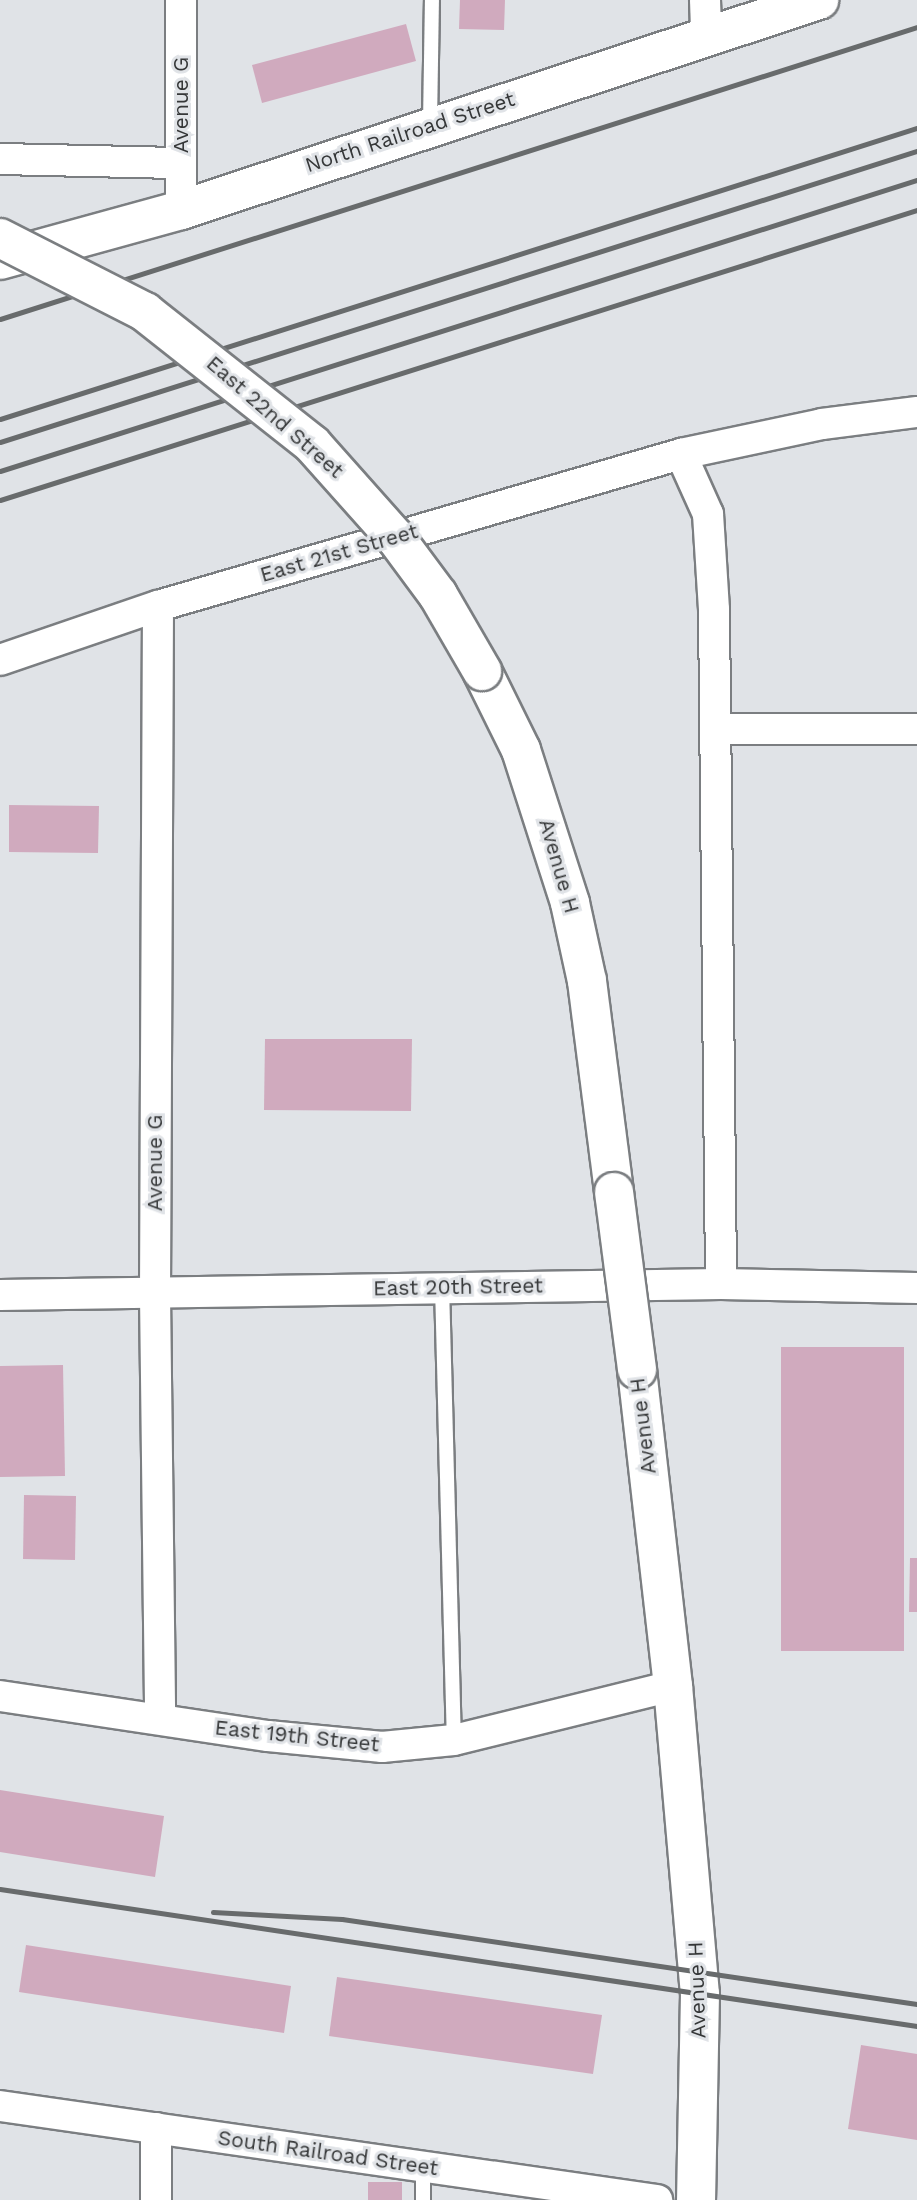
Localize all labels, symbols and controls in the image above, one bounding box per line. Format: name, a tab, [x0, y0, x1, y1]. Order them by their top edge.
street label: Avenue G	[168, 57, 194, 153]
street label: North Railroad Street	[302, 86, 518, 178]
street label: East 22nd Street	[201, 351, 349, 483]
street label: East 21st Street	[257, 518, 421, 588]
street label: Avenue H	[534, 816, 584, 916]
street label: Avenue G	[142, 1115, 168, 1211]
street label: East 20th Street	[373, 1273, 543, 1301]
street label: Avenue H	[625, 1376, 661, 1476]
street label: East 19th Street	[213, 1715, 381, 1757]
street label: Avenue H	[683, 1941, 711, 2039]
street label: South Railroad Street	[216, 2125, 440, 2181]

